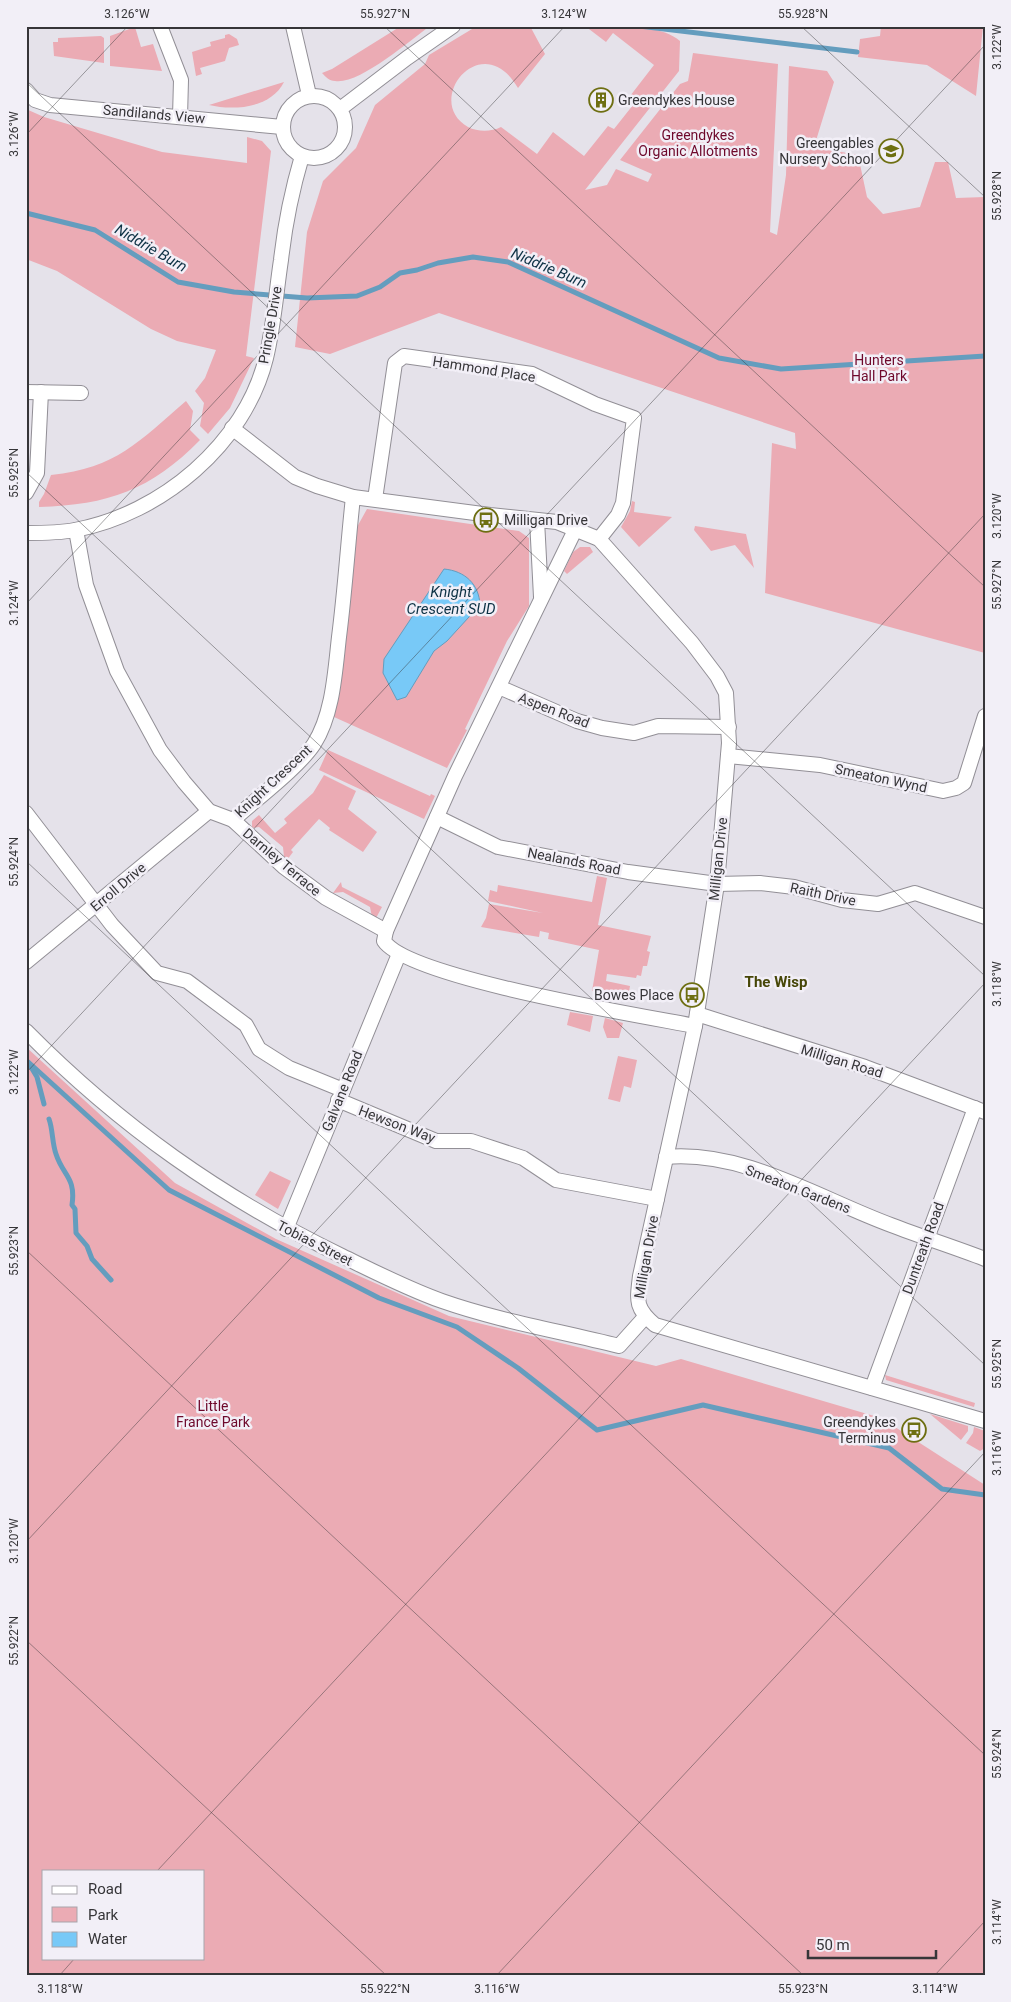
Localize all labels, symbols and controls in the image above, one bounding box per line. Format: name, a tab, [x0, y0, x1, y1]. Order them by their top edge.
text: 3.126°W	[104, 7, 150, 21]
text: 55.927°N	[360, 7, 410, 21]
text: 3.124°W	[541, 7, 587, 21]
text: 55.928°N	[778, 7, 828, 21]
text: 3.122°W	[990, 24, 1004, 70]
building icon: Greendykes House	[588, 87, 614, 113]
place label: Greendykes House	[618, 92, 735, 108]
street label: Sandilands View	[102, 102, 206, 126]
text: 3.126°W	[7, 111, 21, 157]
park label: Greendykes Organic Allotments	[638, 127, 758, 159]
place label: Greengables Nursery School	[779, 135, 874, 167]
school or university icon: Greengables Nursery School	[878, 138, 904, 164]
text: 55.928°N	[990, 171, 1004, 221]
water label: Niddrie Burn	[112, 220, 190, 276]
water label: Niddrie Burn	[509, 244, 589, 292]
street label: Pringle Drive	[255, 285, 285, 365]
park label: Hunters Hall Park	[851, 352, 908, 384]
street label: Hammond Place	[431, 353, 537, 385]
text: 55.925°N	[7, 448, 21, 498]
text: 3.120°W	[990, 493, 1004, 539]
bus stop icon: Milligan Drive	[473, 507, 499, 533]
place label: Milligan Drive	[504, 512, 588, 528]
text: 55.927°N	[990, 560, 1004, 610]
text: 3.124°W	[7, 580, 21, 626]
water label: Knight Crescent SUD	[407, 583, 496, 618]
street label: Aspen Road	[516, 689, 592, 731]
street label: Knight Crescent	[231, 741, 315, 821]
street label: Smeaton Wynd	[833, 760, 929, 796]
street label: Milligan Drive	[706, 816, 730, 902]
street label: Darnley Terrace	[240, 825, 324, 899]
text: 55.924°N	[7, 837, 21, 887]
street label: Nealands Road	[526, 844, 622, 878]
street label: Erroll Drive	[87, 859, 149, 915]
street label: Raith Drive	[789, 879, 857, 909]
text: 3.118°W	[990, 961, 1004, 1007]
district label: The Wisp	[745, 973, 807, 991]
bus stop icon: Bowes Place	[679, 982, 705, 1008]
place label: Bowes Place	[594, 987, 674, 1003]
street label: Milligan Road	[799, 1041, 885, 1081]
street label: Galvane Road	[319, 1048, 365, 1134]
text: 3.122°W	[7, 1049, 21, 1095]
street label: Hewson Way	[356, 1102, 438, 1146]
street label: Smeaton Gardens	[743, 1162, 853, 1216]
street label: Duntreath Road	[899, 1200, 947, 1296]
street label: Milligan Drive	[631, 1214, 661, 1300]
street label: Tobias Street	[275, 1217, 356, 1269]
text: 55.923°N	[7, 1226, 21, 1276]
text: 55.925°N	[990, 1339, 1004, 1389]
park label: Little France Park	[176, 1398, 251, 1430]
place label: Greendykes Terminus	[823, 1414, 896, 1446]
bus stop icon: Greendykes Terminus	[901, 1417, 927, 1443]
text: 3.116°W	[990, 1430, 1004, 1476]
text: 3.120°W	[7, 1518, 21, 1564]
text: 55.922°N	[7, 1616, 21, 1666]
text: 55.924°N	[990, 1729, 1004, 1779]
legend	[42, 1870, 205, 1960]
text: Road	[88, 1880, 122, 1898]
text: 3.114°W	[990, 1899, 1004, 1945]
text: Park	[88, 1906, 119, 1924]
scale bar	[808, 1927, 936, 1959]
text: Water	[88, 1930, 127, 1948]
text: 50 m	[816, 1936, 850, 1954]
text: 3.118°W	[37, 1982, 83, 1996]
text: 55.922°N	[360, 1982, 410, 1996]
text: 3.116°W	[474, 1982, 520, 1996]
text: 55.923°N	[778, 1982, 828, 1996]
text: 3.114°W	[912, 1982, 958, 1996]

